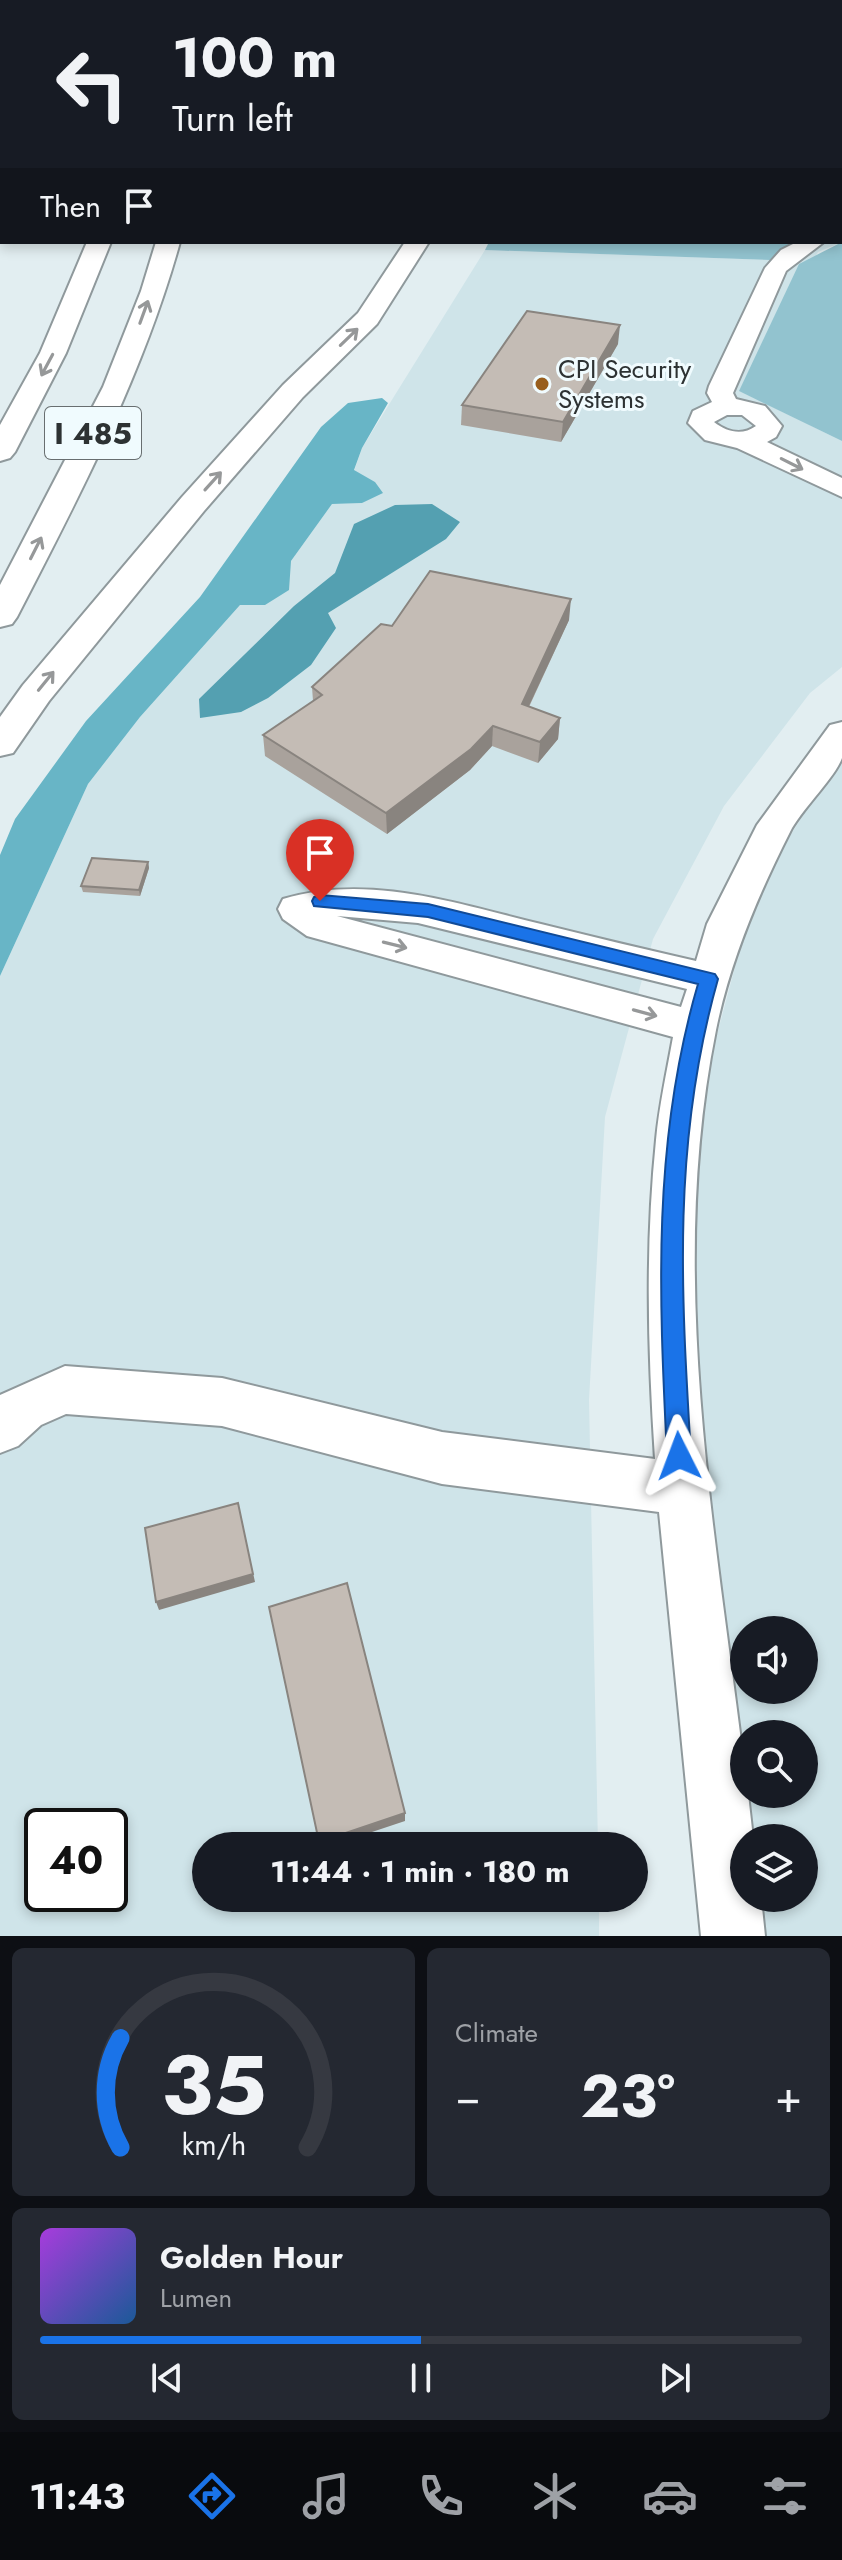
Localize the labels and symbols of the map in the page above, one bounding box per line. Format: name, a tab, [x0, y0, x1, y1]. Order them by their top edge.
one-way arrow	[138, 300, 152, 324]
one-way arrow	[339, 328, 358, 347]
place label: CPI Security Systems	[558, 350, 692, 418]
one-way arrow	[38, 353, 54, 376]
marker: CPI Security Systems	[533, 375, 551, 393]
road number: I 485	[45, 407, 141, 459]
one-way arrow	[780, 457, 804, 473]
one-way arrow	[204, 472, 222, 492]
one-way arrow	[29, 536, 44, 560]
one-way arrow	[37, 671, 55, 692]
pin	[286, 819, 354, 901]
one-way arrow	[381, 938, 407, 953]
one-way arrow	[632, 1007, 658, 1022]
position arrow	[637, 1414, 721, 1498]
speed limit sign: 40	[24, 1808, 128, 1912]

